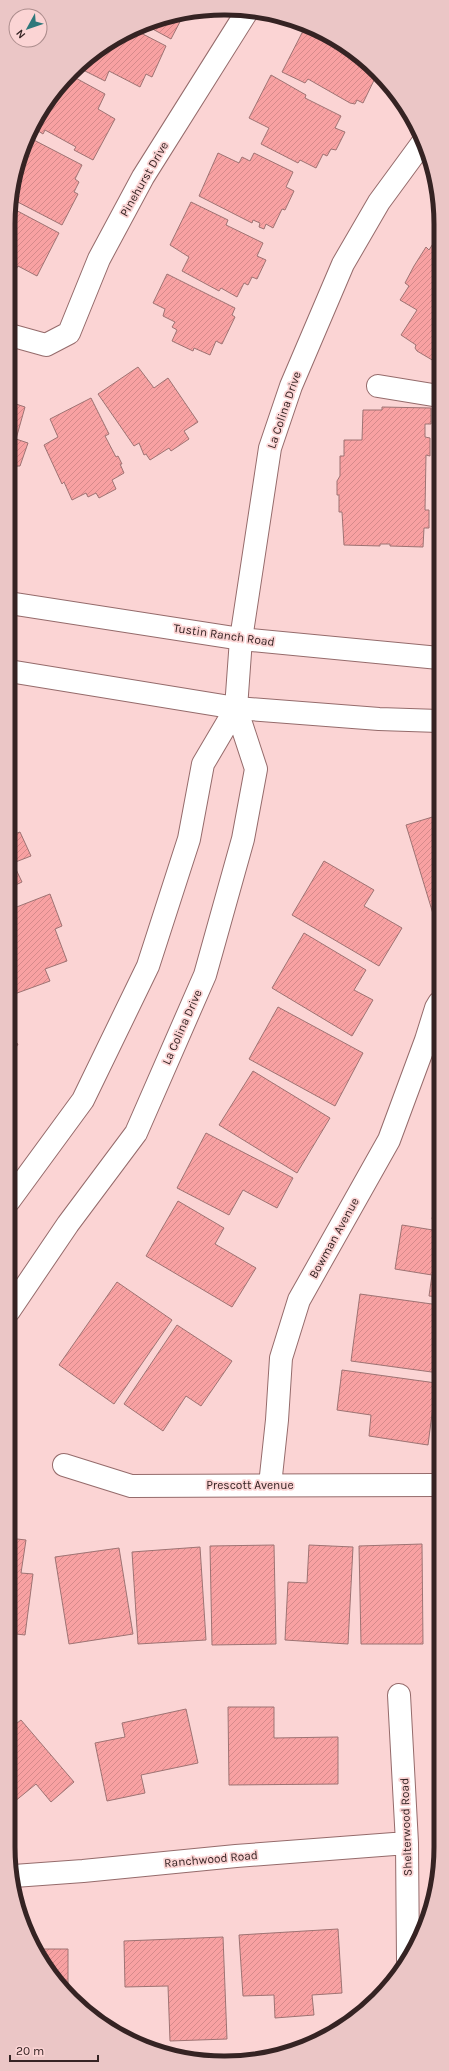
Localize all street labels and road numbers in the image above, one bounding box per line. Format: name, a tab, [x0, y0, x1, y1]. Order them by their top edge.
street label: Pinehurst Drive	[117, 139, 171, 219]
street label: La Colina Drive	[264, 370, 304, 450]
street label: Tustin Ranch Road	[172, 621, 276, 649]
street label: La Colina Drive	[159, 987, 205, 1067]
street label: Bowman Avenue	[306, 1195, 362, 1281]
street label: Prescott Avenue	[206, 1478, 294, 1492]
street label: Shelterwood Road	[397, 1778, 415, 1876]
street label: Ranchwood Road	[164, 1848, 258, 1870]

